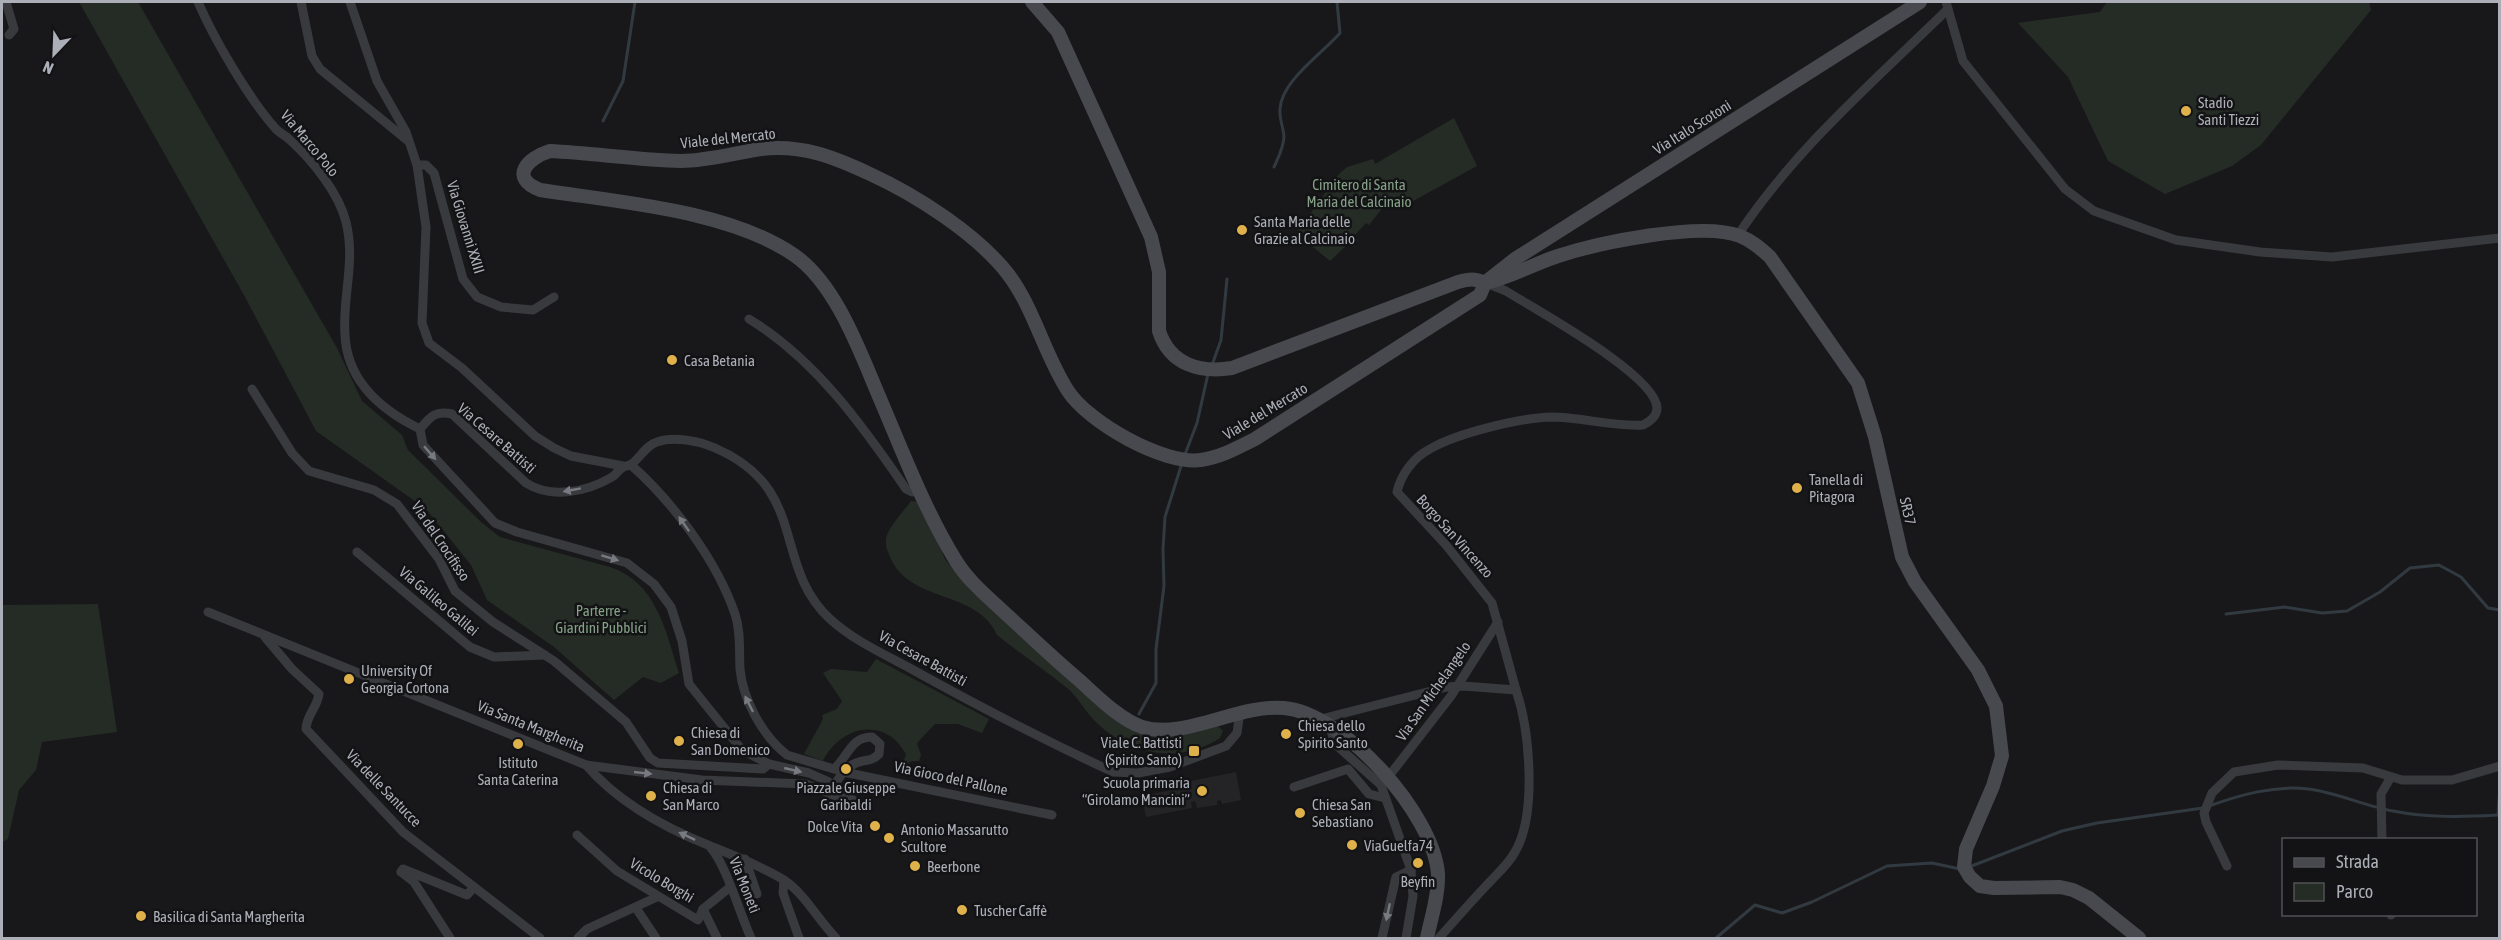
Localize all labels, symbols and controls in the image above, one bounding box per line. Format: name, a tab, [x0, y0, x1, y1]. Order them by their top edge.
north arrow	[24, 24, 84, 84]
text: N	[40, 58, 56, 78]
place label: Stadio Santi Tiezzi	[2198, 94, 2259, 128]
street label: Via Italo Scotoni	[1650, 96, 1734, 158]
marker: Stadio Santi Tiezzi	[2179, 104, 2193, 118]
street label: Via Marco Polo	[277, 106, 343, 180]
street label: Viale del Mercato	[680, 125, 776, 151]
park label: Cimitero di Santa Maria del Calcinaio	[1306, 176, 1412, 210]
street label: Via Giovanni XXIII	[444, 179, 488, 275]
place label: Santa Maria delle Grazie al Calcinaio	[1254, 213, 1355, 247]
marker: Santa Maria delle Grazie al Calcinaio	[1235, 223, 1249, 237]
place label: Casa Betania	[684, 352, 755, 369]
marker: Casa Betania	[665, 353, 679, 367]
street label: Viale del Mercato	[1220, 379, 1310, 443]
street label: Via Cesare Battisti	[454, 399, 540, 477]
one-way arrow	[423, 445, 436, 460]
place label: Tanella di Pitagora	[1809, 471, 1863, 505]
marker: Tanella di Pitagora	[1790, 481, 1804, 495]
one-way arrow	[562, 486, 581, 495]
street label: Borgo San Vincenzo	[1413, 491, 1497, 581]
street label: SR37	[1897, 495, 1919, 527]
street label: Via del Crocifisso	[408, 498, 474, 584]
one-way arrow	[678, 517, 690, 533]
one-way arrow	[601, 554, 619, 563]
street label: Via Galileo Galilei	[396, 563, 482, 639]
park label: Parterre - Giardini Pubblici	[555, 602, 647, 636]
street label: Via Cesare Battisti	[876, 627, 970, 689]
street label: Via San Michelangelo	[1392, 638, 1474, 744]
place label: University Of Georgia Cortona	[361, 662, 449, 696]
marker: University Of Georgia Cortona	[342, 672, 356, 686]
one-way arrow	[745, 695, 754, 712]
street label: Via Santa Margherita	[475, 697, 587, 755]
place label: Chiesa dello Spirito Santo	[1298, 717, 1368, 751]
place label: Chiesa di San Domenico	[691, 724, 770, 758]
marker: Chiesa dello Spirito Santo	[1279, 727, 1293, 741]
marker: Chiesa di San Domenico	[672, 734, 686, 748]
place label: Viale C. Battisti (Spirito Santo)	[1101, 734, 1182, 768]
marker: Istituto Santa Caterina	[511, 737, 525, 751]
marker: Viale C. Battisti (Spirito Santo)	[1187, 744, 1201, 758]
street label: Via delle Santucce	[343, 746, 425, 830]
place label: Istituto Santa Caterina	[478, 754, 558, 788]
street label: Via Gioco del Pallone	[893, 758, 1010, 798]
marker: Piazzale Giuseppe Garibaldi	[839, 762, 853, 776]
one-way arrow	[784, 765, 802, 775]
one-way arrow	[634, 768, 653, 778]
place label: Scuola primaria “Girolamo Mancini”	[1082, 774, 1190, 808]
place label: Chiesa di San Marco	[663, 779, 720, 813]
place label: Piazzale Giuseppe Garibaldi	[796, 779, 896, 813]
marker: Scuola primaria “Girolamo Mancini”	[1195, 784, 1209, 798]
marker: Chiesa di San Marco	[644, 789, 658, 803]
place label: Chiesa San Sebastiano	[1312, 796, 1374, 830]
marker: Chiesa San Sebastiano	[1293, 806, 1307, 820]
place label: Dolce Vita	[807, 818, 863, 835]
marker: Dolce Vita	[868, 819, 882, 833]
place label: Antonio Massarutto Scultore	[901, 821, 1008, 855]
marker: Antonio Massarutto Scultore	[882, 831, 896, 845]
one-way arrow	[679, 832, 696, 841]
place label: ViaGuelfa74	[1364, 837, 1433, 854]
marker: ViaGuelfa74	[1345, 838, 1359, 852]
legend	[2282, 838, 2477, 916]
text: Strada	[2336, 851, 2379, 872]
street label: Vicolo Borghi	[627, 854, 697, 906]
street label: Via Moneti	[726, 855, 764, 915]
marker: Beyfin	[1411, 856, 1425, 870]
place label: Beerbone	[927, 858, 981, 875]
marker: Beerbone	[908, 859, 922, 873]
place label: Beyfin	[1401, 873, 1435, 890]
text: Parco	[2336, 881, 2373, 902]
place label: Tuscher Caffè	[974, 902, 1047, 919]
one-way arrow	[1383, 902, 1392, 921]
marker: Tuscher Caffè	[955, 903, 969, 917]
place label: Basilica di Santa Margherita	[153, 908, 305, 925]
marker: Basilica di Santa Margherita	[134, 909, 148, 923]

